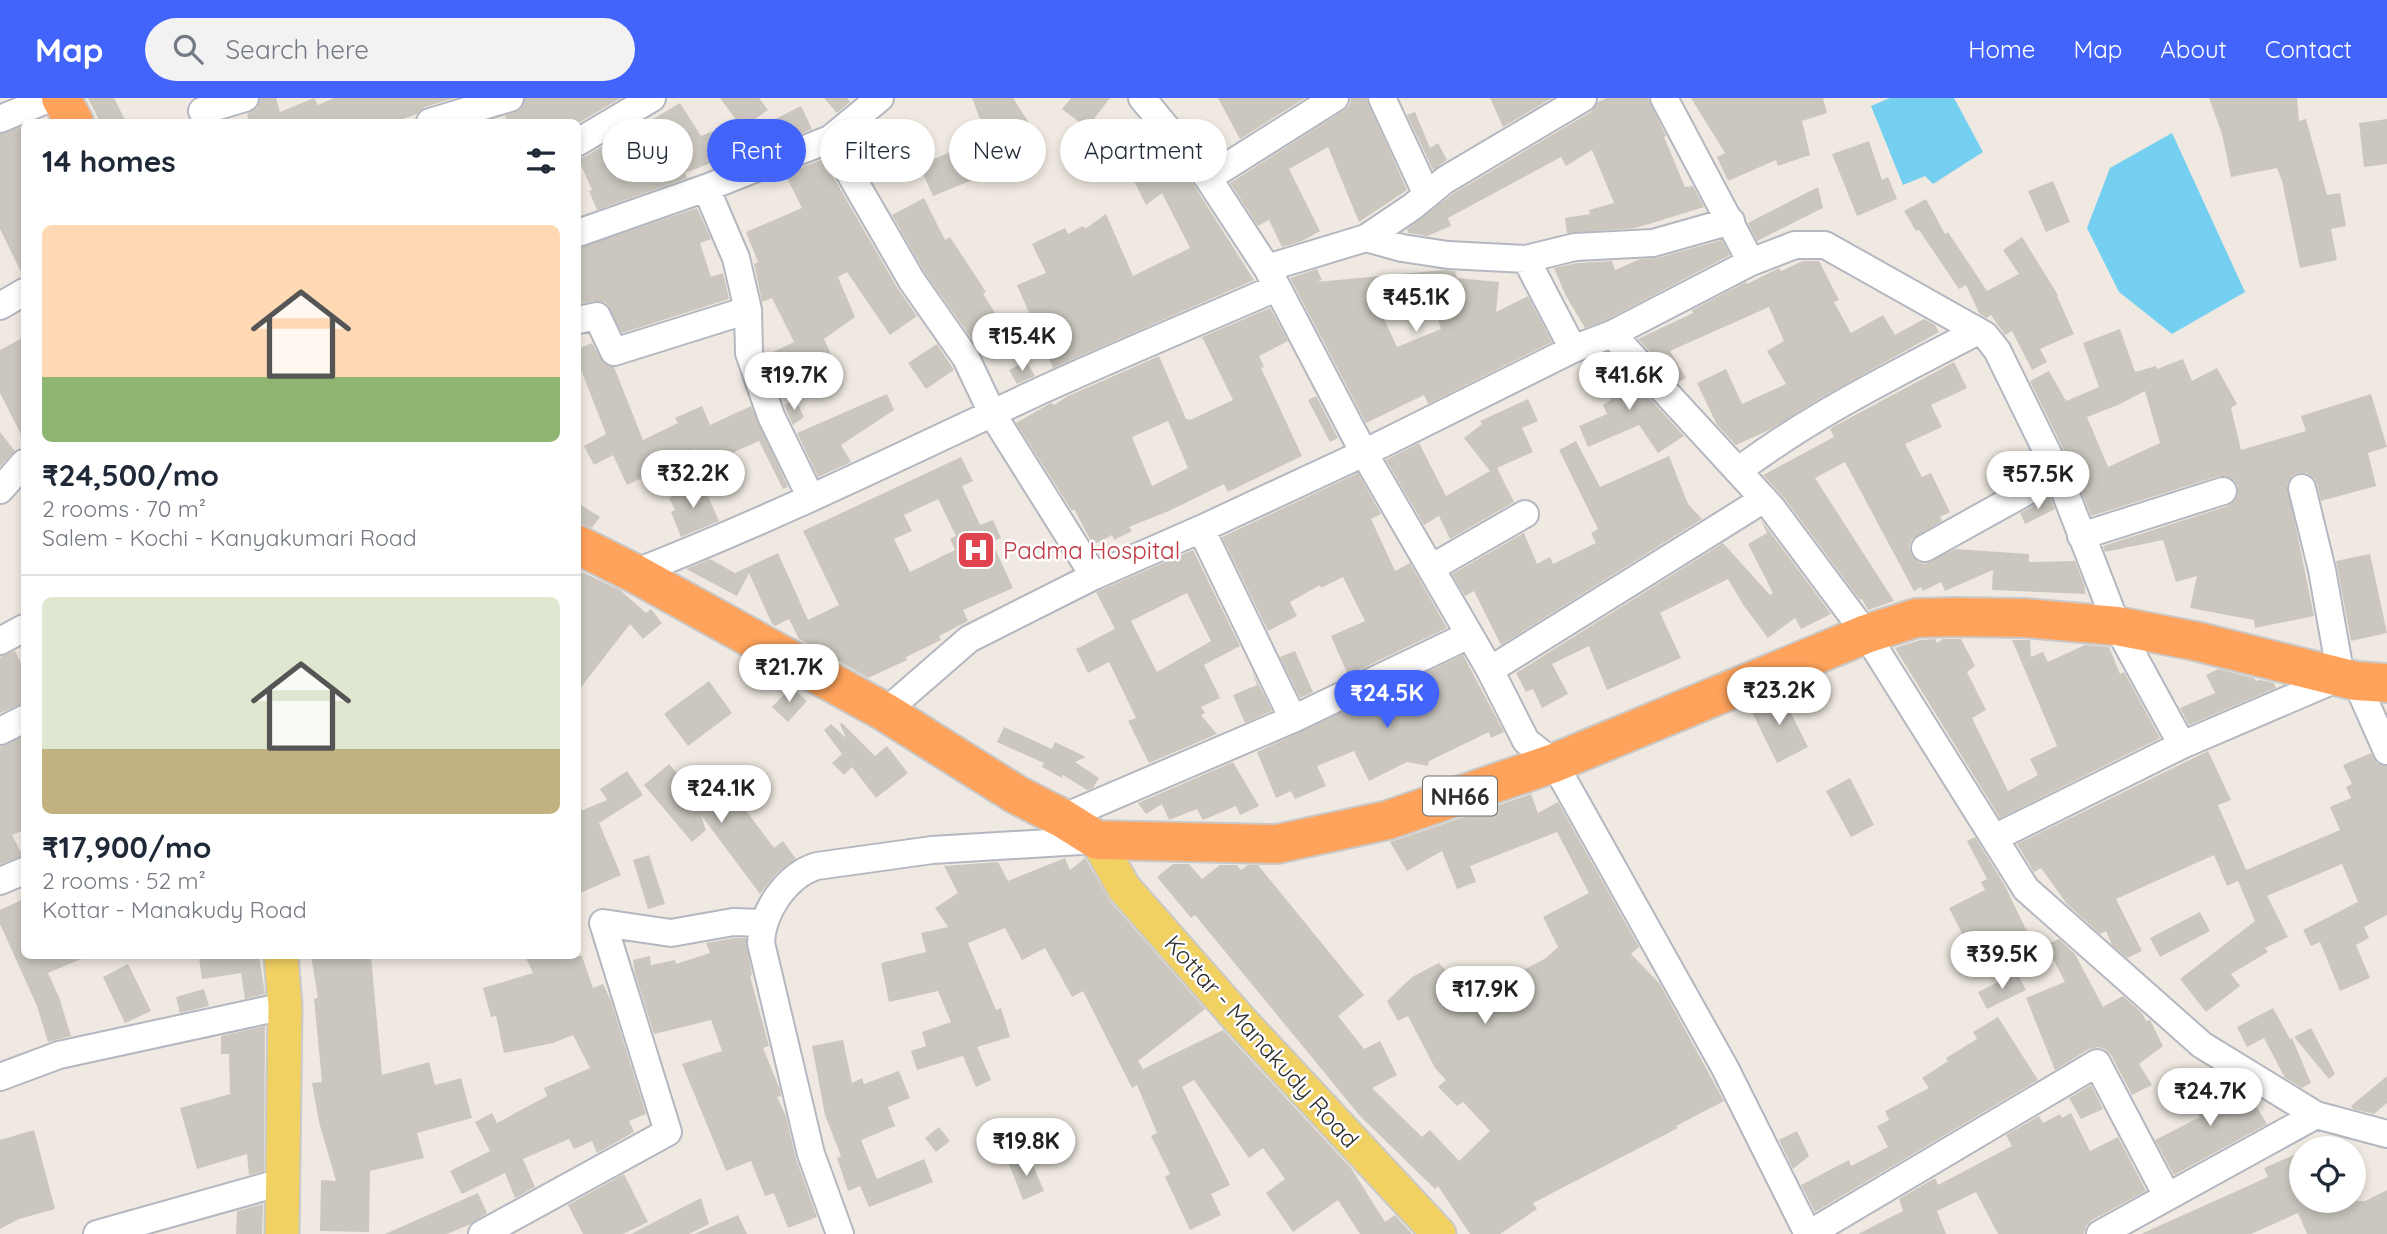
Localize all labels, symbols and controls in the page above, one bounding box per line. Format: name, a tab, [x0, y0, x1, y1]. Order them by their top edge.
search box	[145, 18, 635, 81]
text: Map	[35, 29, 103, 70]
icon: search	[169, 30, 207, 68]
text: Search here	[225, 33, 369, 66]
text: Home	[1968, 34, 2035, 64]
text: Map	[2073, 34, 2122, 64]
text: About	[2160, 34, 2227, 64]
text: Contact	[2265, 34, 2352, 64]
chip: Buy	[602, 119, 693, 182]
chip: Rent	[707, 119, 806, 182]
chip: Filters	[820, 119, 935, 182]
chip: New	[949, 119, 1046, 182]
chip: Apartment	[1060, 119, 1227, 182]
text: 14 homes	[42, 142, 176, 180]
icon: filters	[522, 142, 560, 180]
icon: home	[238, 271, 364, 397]
pin: ₹45.1K	[1359, 274, 1473, 334]
text: ₹45.1K	[1382, 282, 1450, 311]
pin: ₹15.4K	[965, 314, 1079, 373]
text: ₹15.4K	[988, 321, 1056, 350]
pin: ₹19.7K	[737, 352, 851, 412]
pin: ₹41.6K	[1572, 352, 1686, 412]
text: ₹19.7K	[760, 360, 828, 389]
text: ₹41.6K	[1595, 360, 1663, 389]
pin: ₹32.2K	[636, 450, 750, 510]
pin: ₹57.5K	[1981, 452, 2095, 511]
text: ₹24,500/mo	[42, 456, 219, 494]
text: ₹32.2K	[657, 458, 729, 487]
text: ₹57.5K	[2002, 459, 2074, 488]
text: 2 rooms · 70 m²	[42, 494, 206, 523]
text: Salem - Kochi - Kanyakumari Road	[42, 523, 417, 552]
hospital icon: Padma Hospital	[955, 529, 997, 571]
place label: Padma Hospital	[1003, 535, 1180, 565]
icon: home	[238, 643, 364, 769]
pin: ₹21.7K	[732, 644, 846, 704]
text: ₹21.7K	[755, 652, 823, 681]
pin: ₹23.2K	[1722, 668, 1836, 727]
pin: ₹24.5K	[1330, 670, 1444, 730]
text: ₹23.2K	[1743, 675, 1815, 704]
text: ₹24.5K	[1350, 678, 1424, 707]
pin: ₹24.1K	[664, 766, 778, 825]
text: ₹24.1K	[687, 773, 755, 802]
road number: NH66	[1423, 776, 1497, 816]
text: ₹17,900/mo	[42, 828, 211, 866]
text: 2 rooms · 52 m²	[42, 866, 206, 895]
text: Kottar - Manakudy Road	[42, 895, 307, 924]
street label: Kottar - Manakudy Road	[1158, 928, 1366, 1154]
pin: ₹39.5K	[1945, 932, 2059, 991]
text: ₹39.5K	[1966, 939, 2038, 968]
pin: ₹17.9K	[1428, 967, 1542, 1026]
text: ₹17.9K	[1452, 974, 1518, 1003]
pin: ₹24.7K	[2153, 1068, 2267, 1128]
text: ₹24.7K	[2174, 1076, 2246, 1105]
pin: ₹19.8K	[969, 1118, 1083, 1178]
text: ₹19.8K	[992, 1126, 1060, 1155]
map controls	[2289, 1136, 2366, 1213]
button: locate	[2289, 1136, 2366, 1213]

